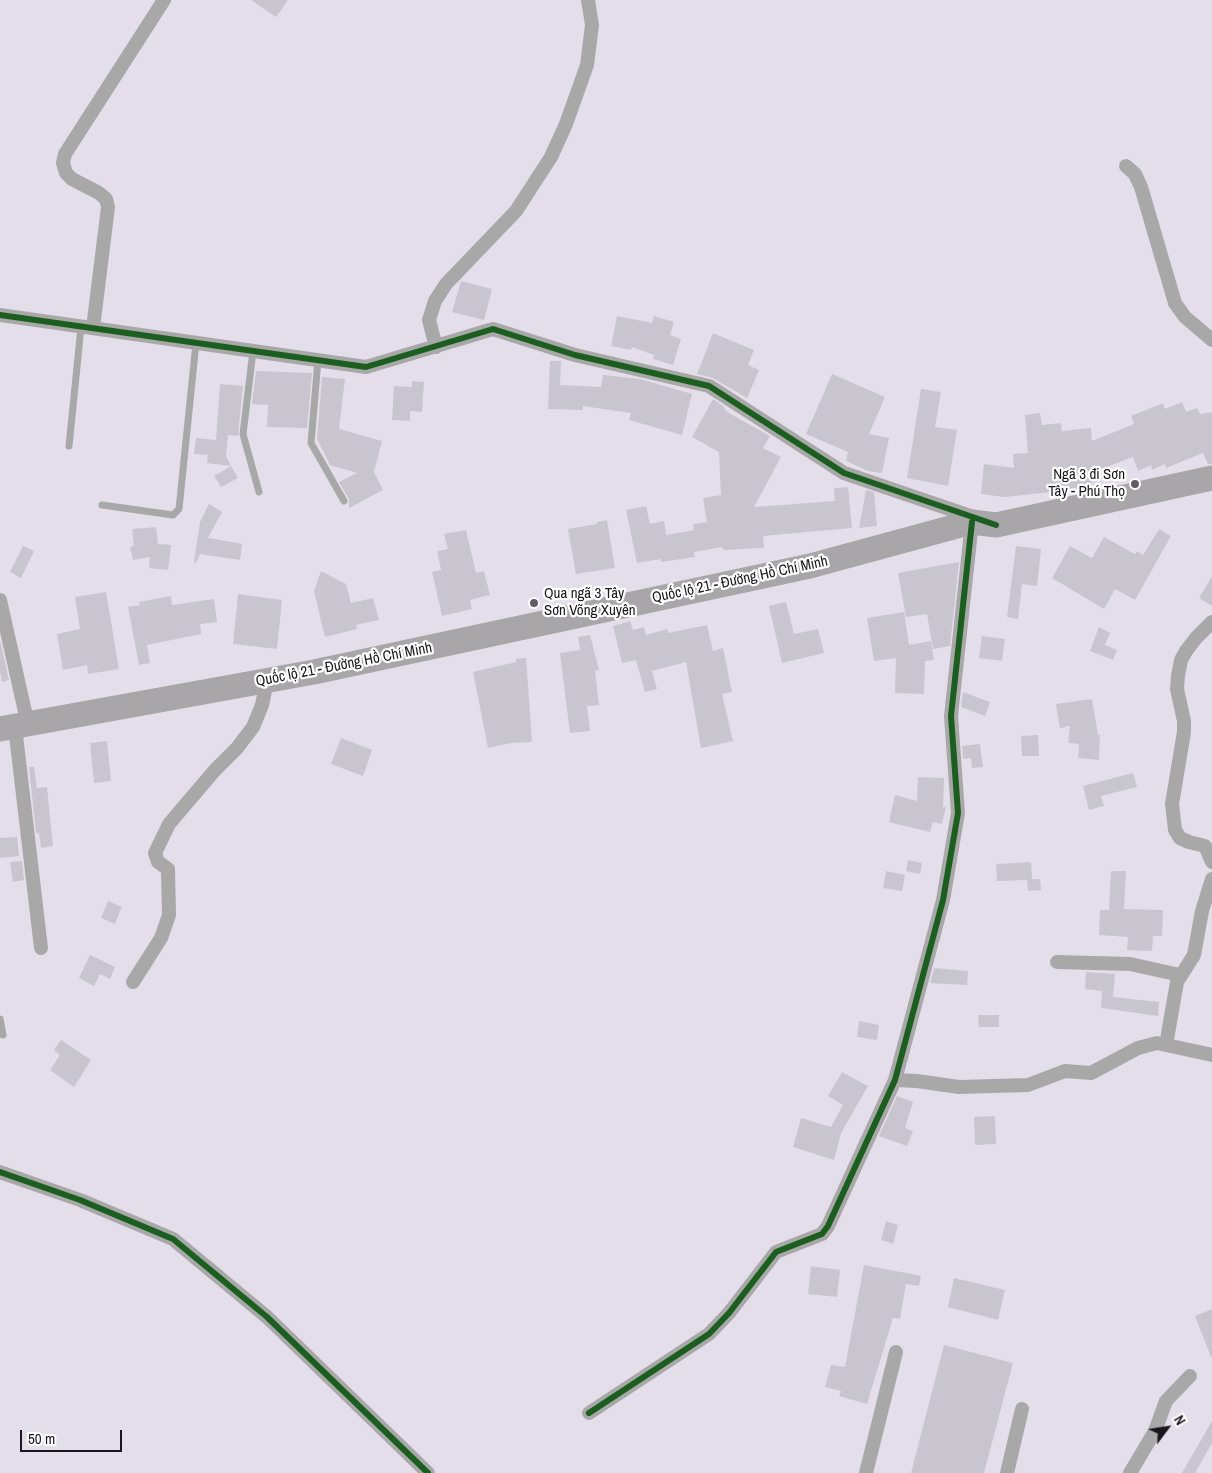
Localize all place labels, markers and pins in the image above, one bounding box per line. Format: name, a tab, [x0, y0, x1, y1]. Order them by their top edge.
place label: Ngã 3 đi Sơn Tây - Phú Thọ	[1048, 466, 1125, 501]
marker: Ngã 3 đi Sơn Tây - Phú Thọ	[1129, 478, 1141, 490]
place label: Qua ngã 3 Tây Sơn Võng Xuyên	[544, 585, 636, 620]
marker: Qua ngã 3 Tây Sơn Võng Xuyên	[528, 597, 540, 609]

